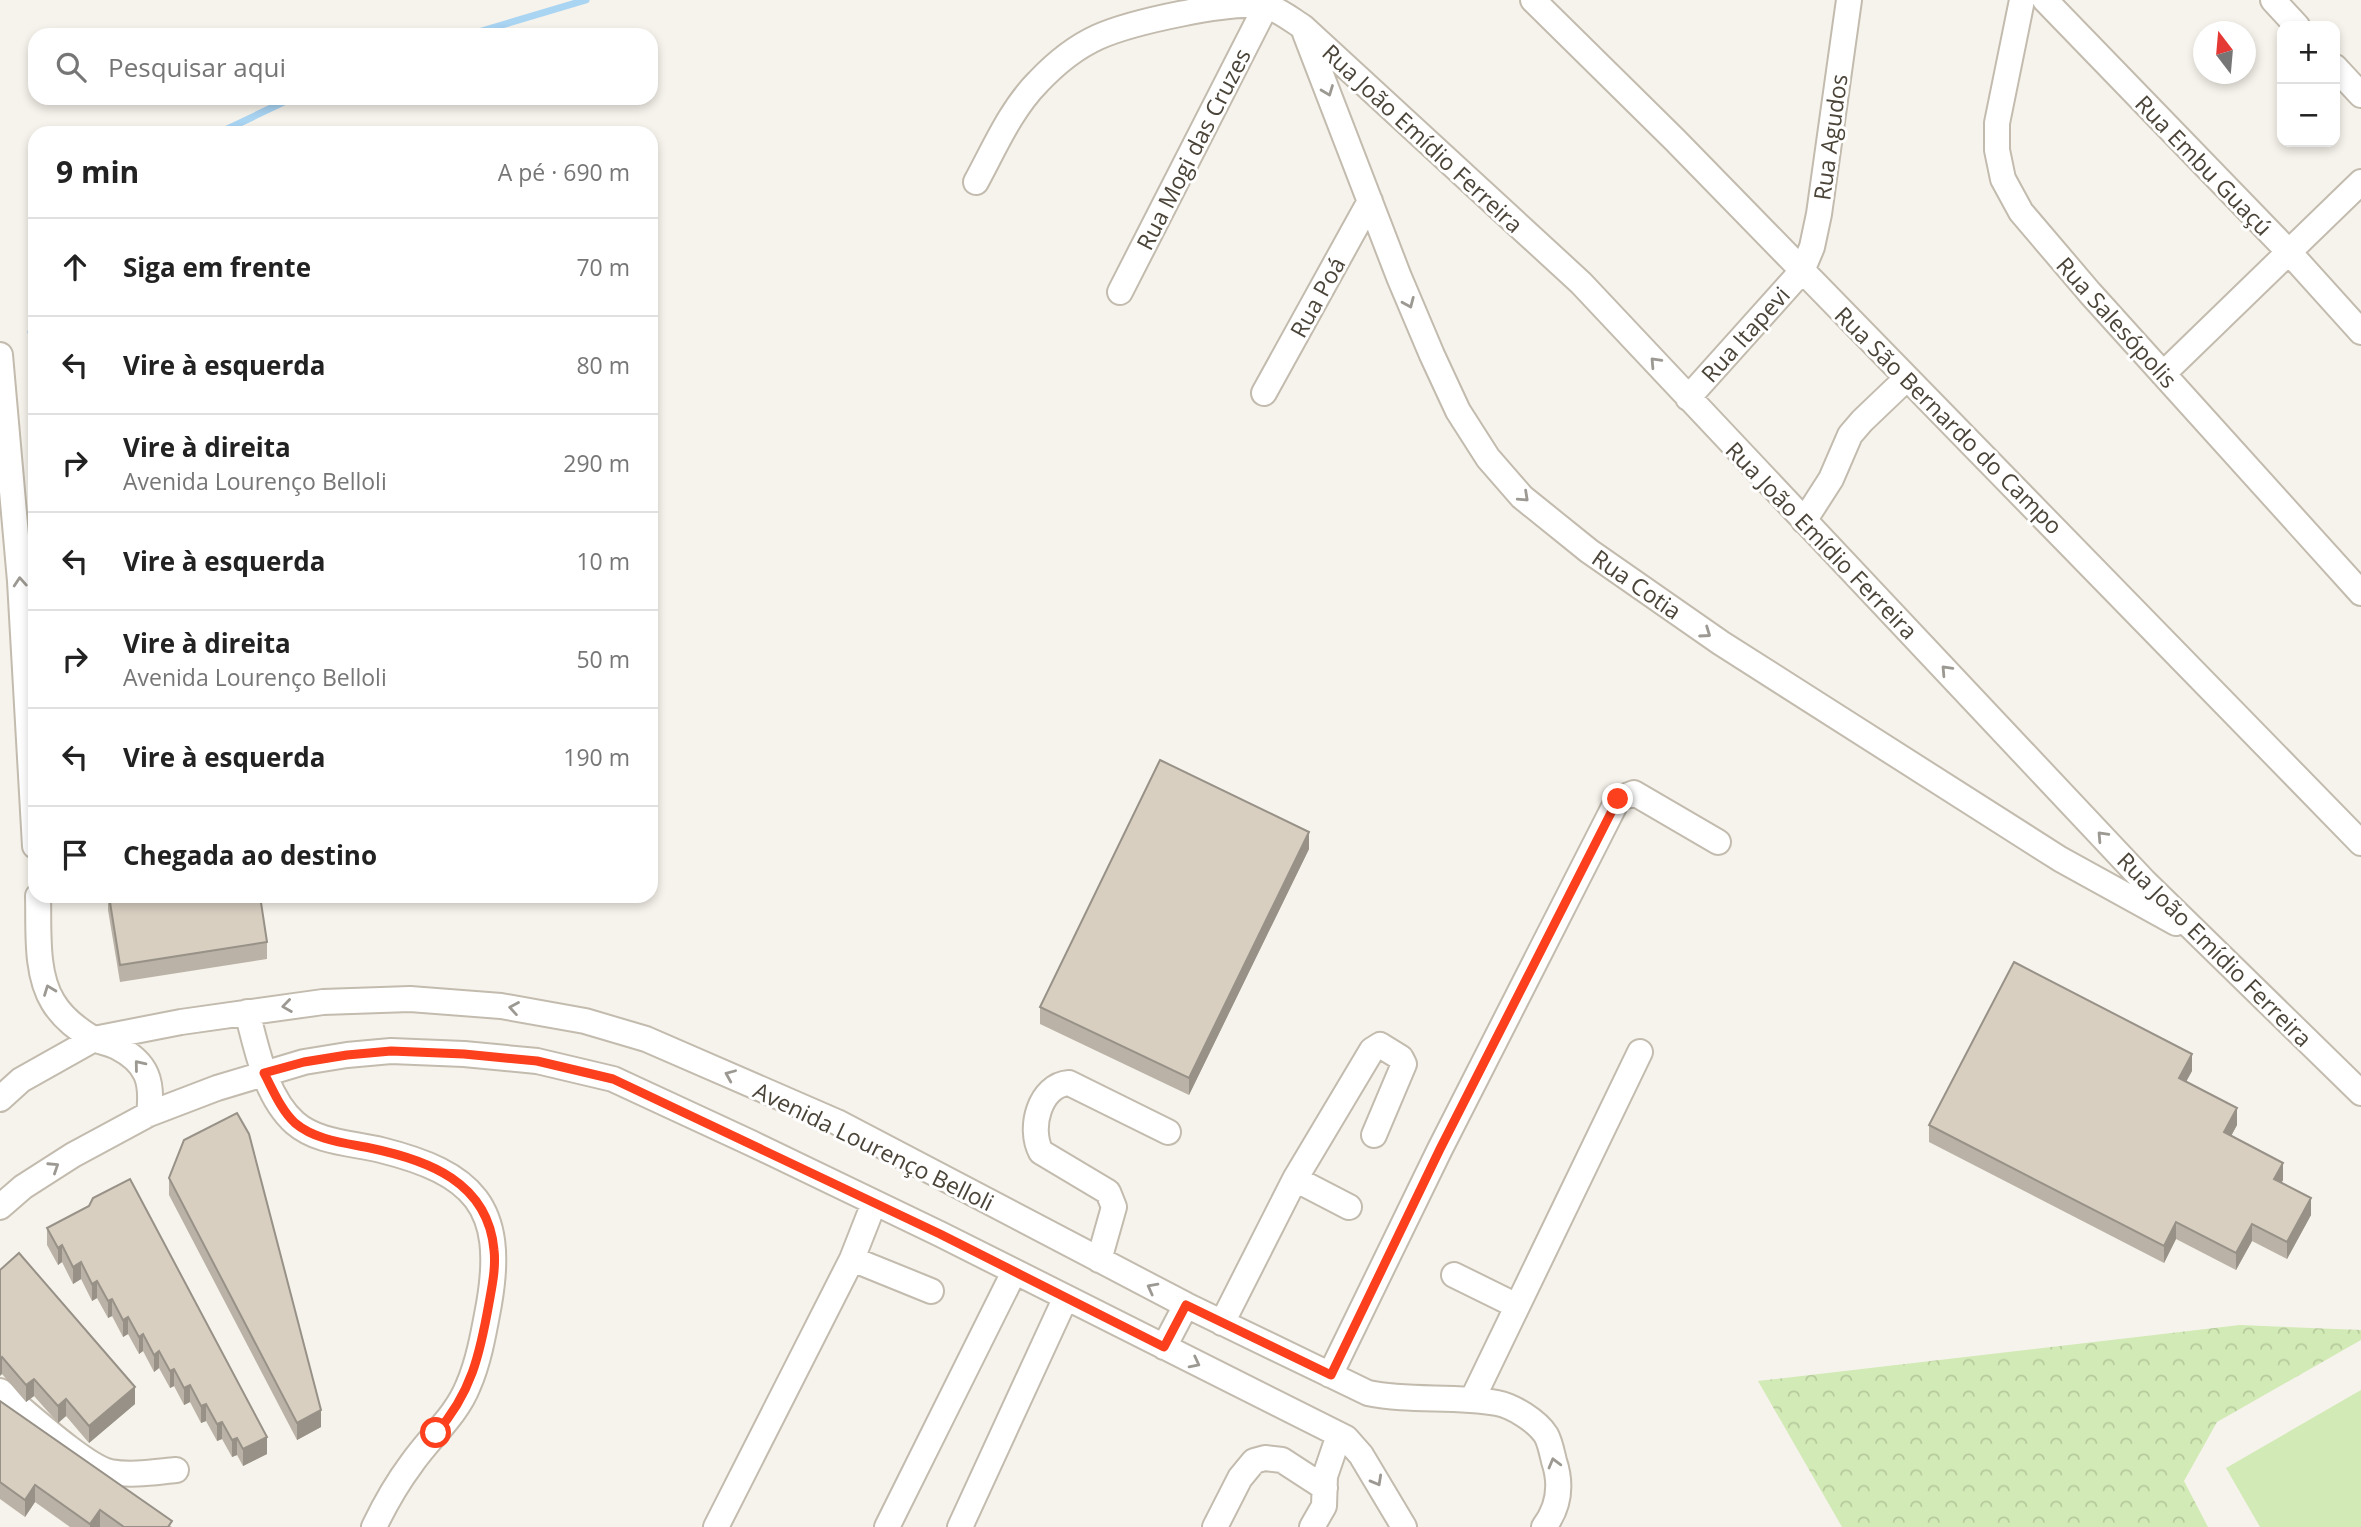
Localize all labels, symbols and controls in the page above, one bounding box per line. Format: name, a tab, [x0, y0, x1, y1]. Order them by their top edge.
north arrow	[2193, 21, 2256, 84]
map controls	[2277, 21, 2340, 147]
button: +	[2277, 21, 2340, 84]
search box	[28, 28, 658, 105]
street label: Rua João Emídio Ferreira	[1316, 36, 1530, 240]
street label: Rua Mogi das Cruzes	[1128, 43, 1258, 255]
icon: search	[52, 48, 90, 86]
text: Pesquisar aqui	[108, 49, 286, 85]
street label: Rua Agudos	[1805, 72, 1855, 202]
one-way arrow	[1319, 84, 1333, 96]
button: −	[2277, 84, 2340, 147]
street label: Rua Embu Guaçú	[2129, 88, 2279, 242]
text: 9 min	[56, 151, 139, 192]
text: A pé · 690 m	[498, 156, 630, 188]
icon: ahead	[56, 248, 94, 286]
text: Siga em frente	[123, 249, 311, 285]
street label: Rua Salesópolis	[2049, 249, 2185, 395]
text: 70 m	[576, 251, 630, 283]
street label: Rua Poá	[1282, 251, 1352, 343]
street label: Rua Itapevi	[1693, 279, 1797, 389]
one-way arrow	[1401, 296, 1415, 308]
street label: Rua São Bernardo do Campo	[1828, 299, 2070, 541]
icon: left	[56, 346, 94, 384]
text: Vire à esquerda	[123, 347, 325, 383]
text: 80 m	[576, 349, 630, 381]
one-way arrow	[1650, 357, 1663, 370]
text: Vire à direita	[123, 429, 291, 465]
street label: Rua João Emídio Ferreira	[1719, 434, 1925, 646]
icon: right	[56, 444, 94, 482]
text: 290 m	[563, 447, 630, 479]
text: Avenida Lourenço Belloli	[123, 465, 387, 497]
one-way arrow	[1516, 489, 1529, 502]
icon: left	[56, 542, 94, 580]
street label: Rua Cotia	[1586, 542, 1688, 626]
text: Vire à esquerda	[123, 543, 325, 579]
text: 10 m	[576, 545, 630, 577]
one-way arrow	[13, 576, 28, 587]
text: Vire à direita	[123, 625, 291, 661]
one-way arrow	[1698, 625, 1711, 637]
icon: right	[56, 640, 94, 678]
text: 50 m	[576, 643, 630, 675]
text: Avenida Lourenço Belloli	[123, 661, 387, 693]
one-way arrow	[1942, 665, 1954, 678]
icon: left	[56, 738, 94, 776]
text: Vire à esquerda	[123, 739, 325, 775]
text: 190 m	[563, 741, 630, 773]
route end	[1602, 783, 1633, 814]
one-way arrow	[2097, 831, 2110, 844]
icon: arrive	[56, 836, 94, 874]
text: Chegada ao destino	[123, 837, 377, 873]
street label: Rua João Emídio Ferreira	[2110, 844, 2320, 1054]
one-way arrow	[43, 985, 57, 997]
one-way arrow	[281, 999, 293, 1014]
one-way arrow	[508, 1001, 520, 1016]
one-way arrow	[134, 1060, 147, 1072]
one-way arrow	[725, 1070, 737, 1084]
street label: Avenida Lourenço Belloli	[748, 1074, 1000, 1218]
one-way arrow	[47, 1162, 60, 1175]
one-way arrow	[1147, 1282, 1159, 1296]
one-way arrow	[1188, 1354, 1200, 1368]
route start	[420, 1417, 451, 1448]
one-way arrow	[1548, 1457, 1563, 1469]
one-way arrow	[1369, 1474, 1382, 1487]

